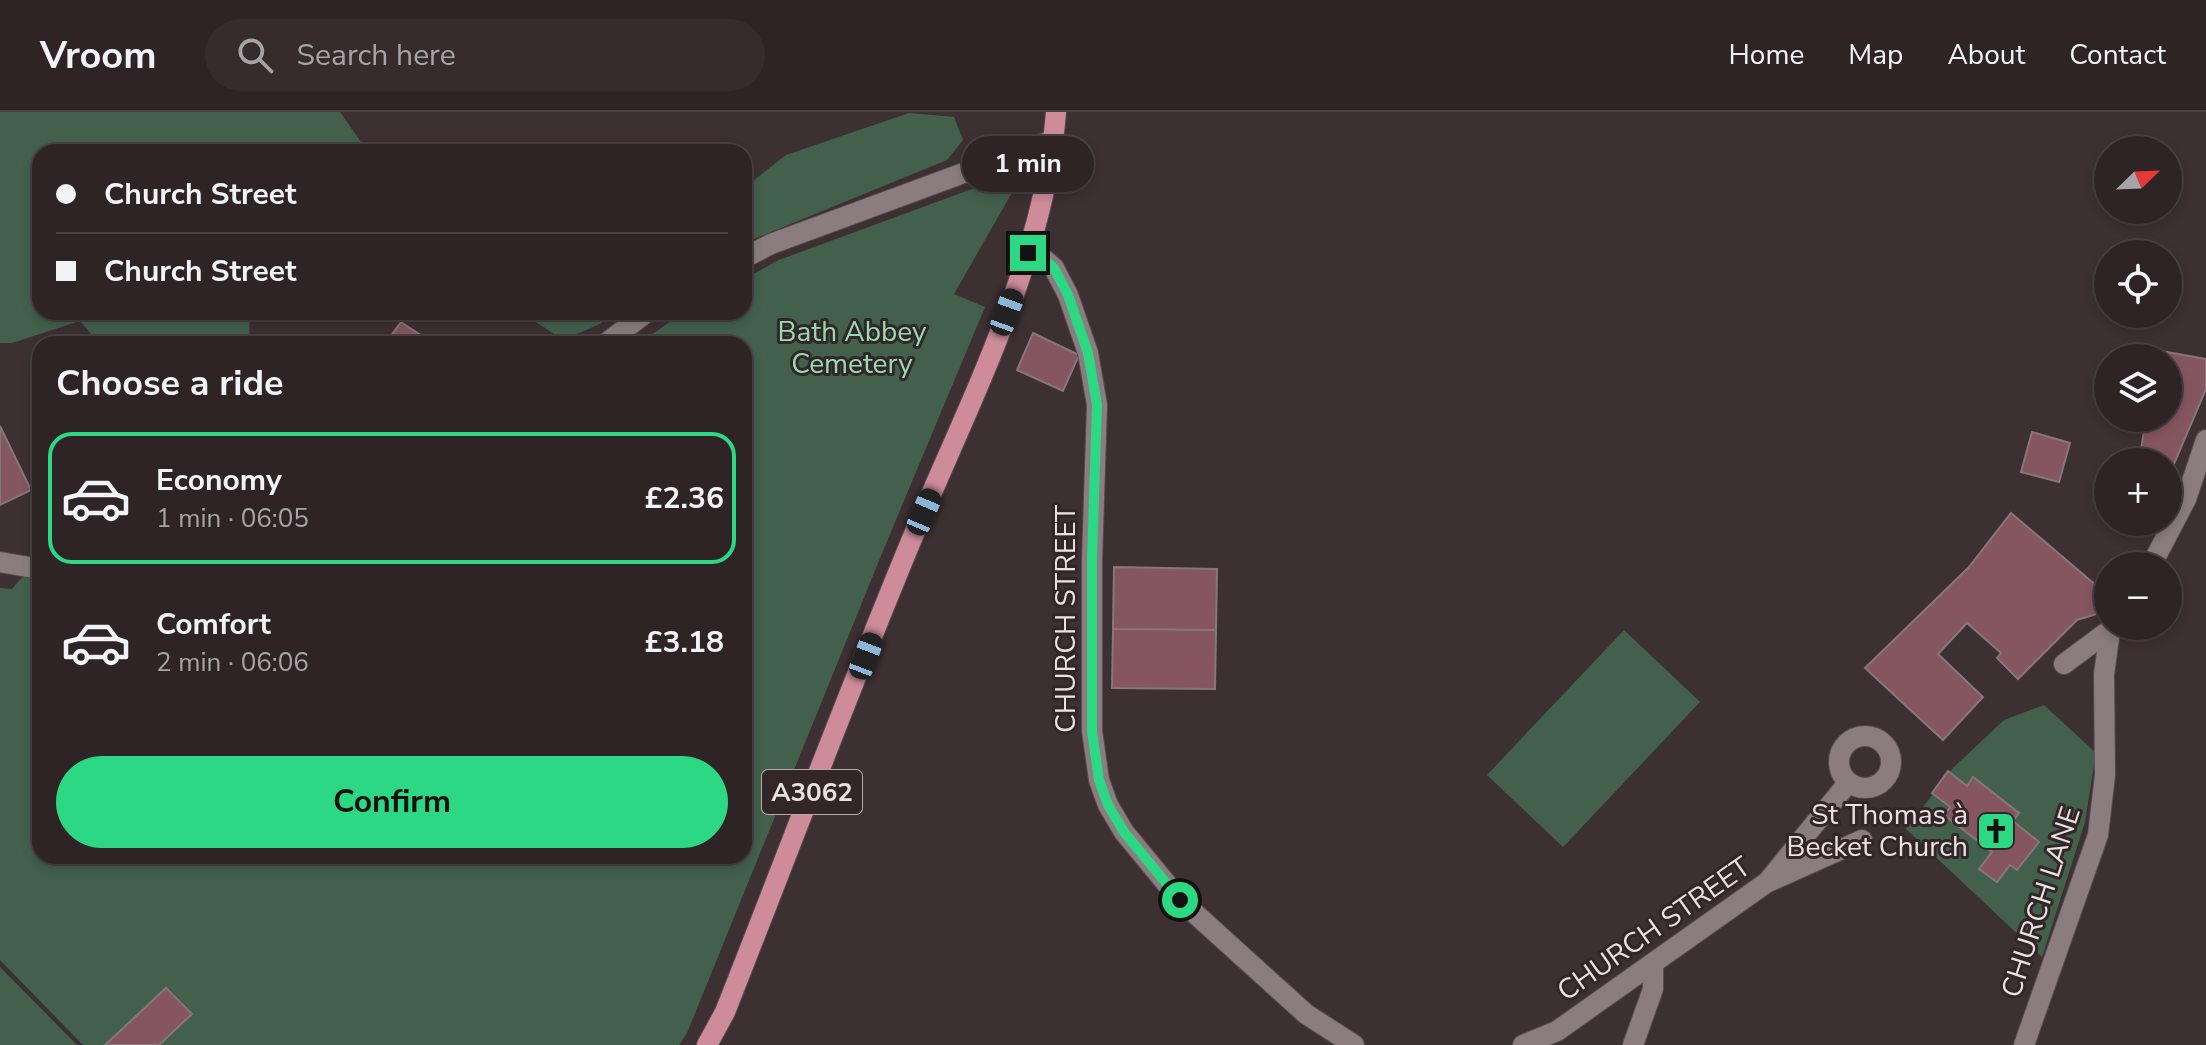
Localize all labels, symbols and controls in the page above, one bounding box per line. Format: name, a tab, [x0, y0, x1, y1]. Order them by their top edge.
search box	[205, 19, 765, 91]
text: Vroom	[40, 30, 157, 81]
icon: search	[233, 33, 277, 77]
text: Search here	[297, 35, 456, 76]
text: Home	[1729, 36, 1804, 74]
text: Map	[1848, 36, 1903, 74]
text: About	[1947, 36, 2025, 74]
text: Contact	[2069, 36, 2166, 74]
north arrow	[2094, 136, 2182, 224]
map controls	[2094, 136, 2182, 640]
callout: 1 min	[962, 137, 1094, 193]
text: 1 min	[994, 146, 1062, 181]
text: Church Street	[104, 174, 296, 215]
route end	[1010, 235, 1046, 271]
button: locate	[2094, 240, 2182, 328]
text: Church Street	[104, 251, 296, 292]
car	[988, 285, 1026, 339]
park label: Bath Abbey Cemetery	[778, 313, 927, 383]
button: layers	[2094, 344, 2182, 432]
text: Choose a ride	[56, 359, 284, 408]
button: +	[2094, 448, 2182, 536]
text: Economy	[156, 460, 282, 501]
icon: car	[60, 462, 132, 534]
text: £2.36	[645, 478, 724, 519]
car	[904, 485, 944, 539]
text: 1 min · 06:05	[156, 501, 309, 536]
street label: CHURCH STREET	[1047, 505, 1085, 733]
button: −	[2094, 552, 2182, 640]
text: Comfort	[156, 604, 271, 645]
icon: car	[60, 606, 132, 678]
text: £3.18	[645, 622, 724, 663]
car	[846, 629, 886, 683]
text: 2 min · 06:06	[156, 645, 309, 680]
button: Confirm	[56, 756, 728, 848]
road number: A3062	[762, 770, 862, 814]
place label: St Thomas à Becket Church	[1787, 796, 1968, 866]
street label: CHURCH LANE	[1992, 802, 2090, 1002]
church icon: St Thomas à Becket Church	[1975, 810, 2017, 852]
street label: CHURCH STREET	[1550, 848, 1758, 1010]
route start	[1162, 882, 1198, 918]

